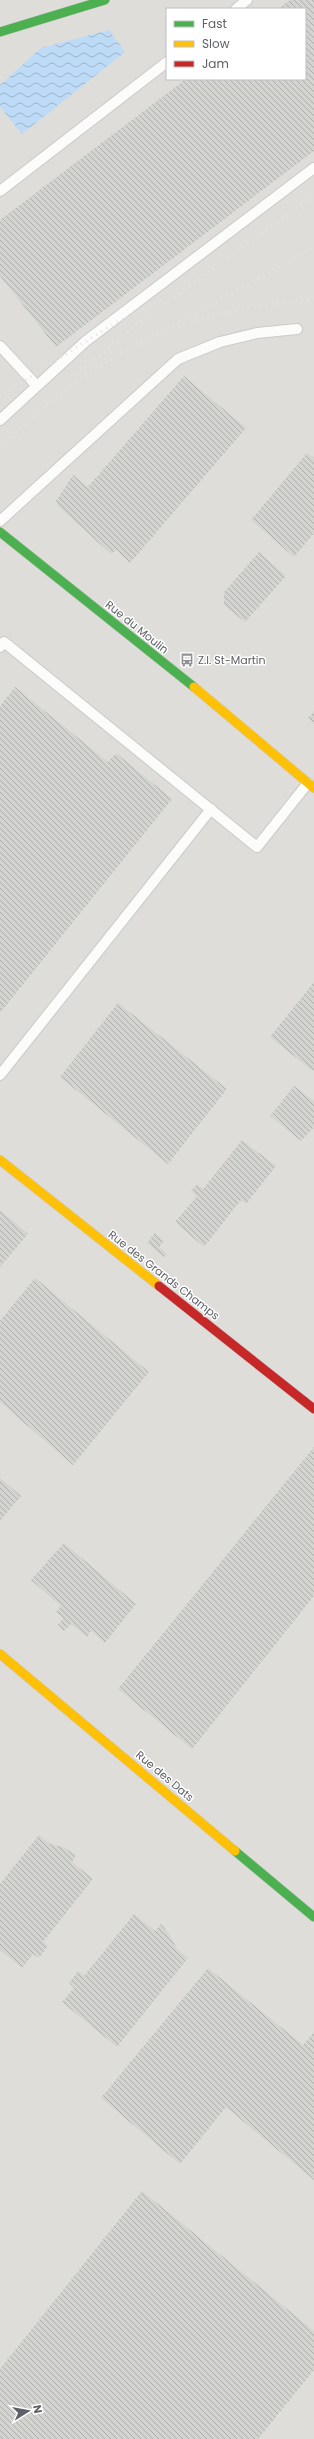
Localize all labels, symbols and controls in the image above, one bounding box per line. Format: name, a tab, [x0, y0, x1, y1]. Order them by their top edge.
legend	[166, 8, 306, 80]
text: Fast	[202, 15, 227, 32]
text: Slow	[202, 35, 230, 52]
text: Jam	[202, 55, 229, 72]
street label: Rue du Moulin	[102, 597, 172, 657]
bus stop icon: Z.I. St-Martin	[179, 652, 195, 668]
place label: Z.I. St-Martin	[198, 652, 266, 668]
street label: Rue des Grands Champs	[105, 1226, 223, 1324]
street label: Rue des Dats	[133, 1747, 198, 1805]
north arrow	[8, 2391, 48, 2431]
text: N	[29, 2404, 46, 2415]

